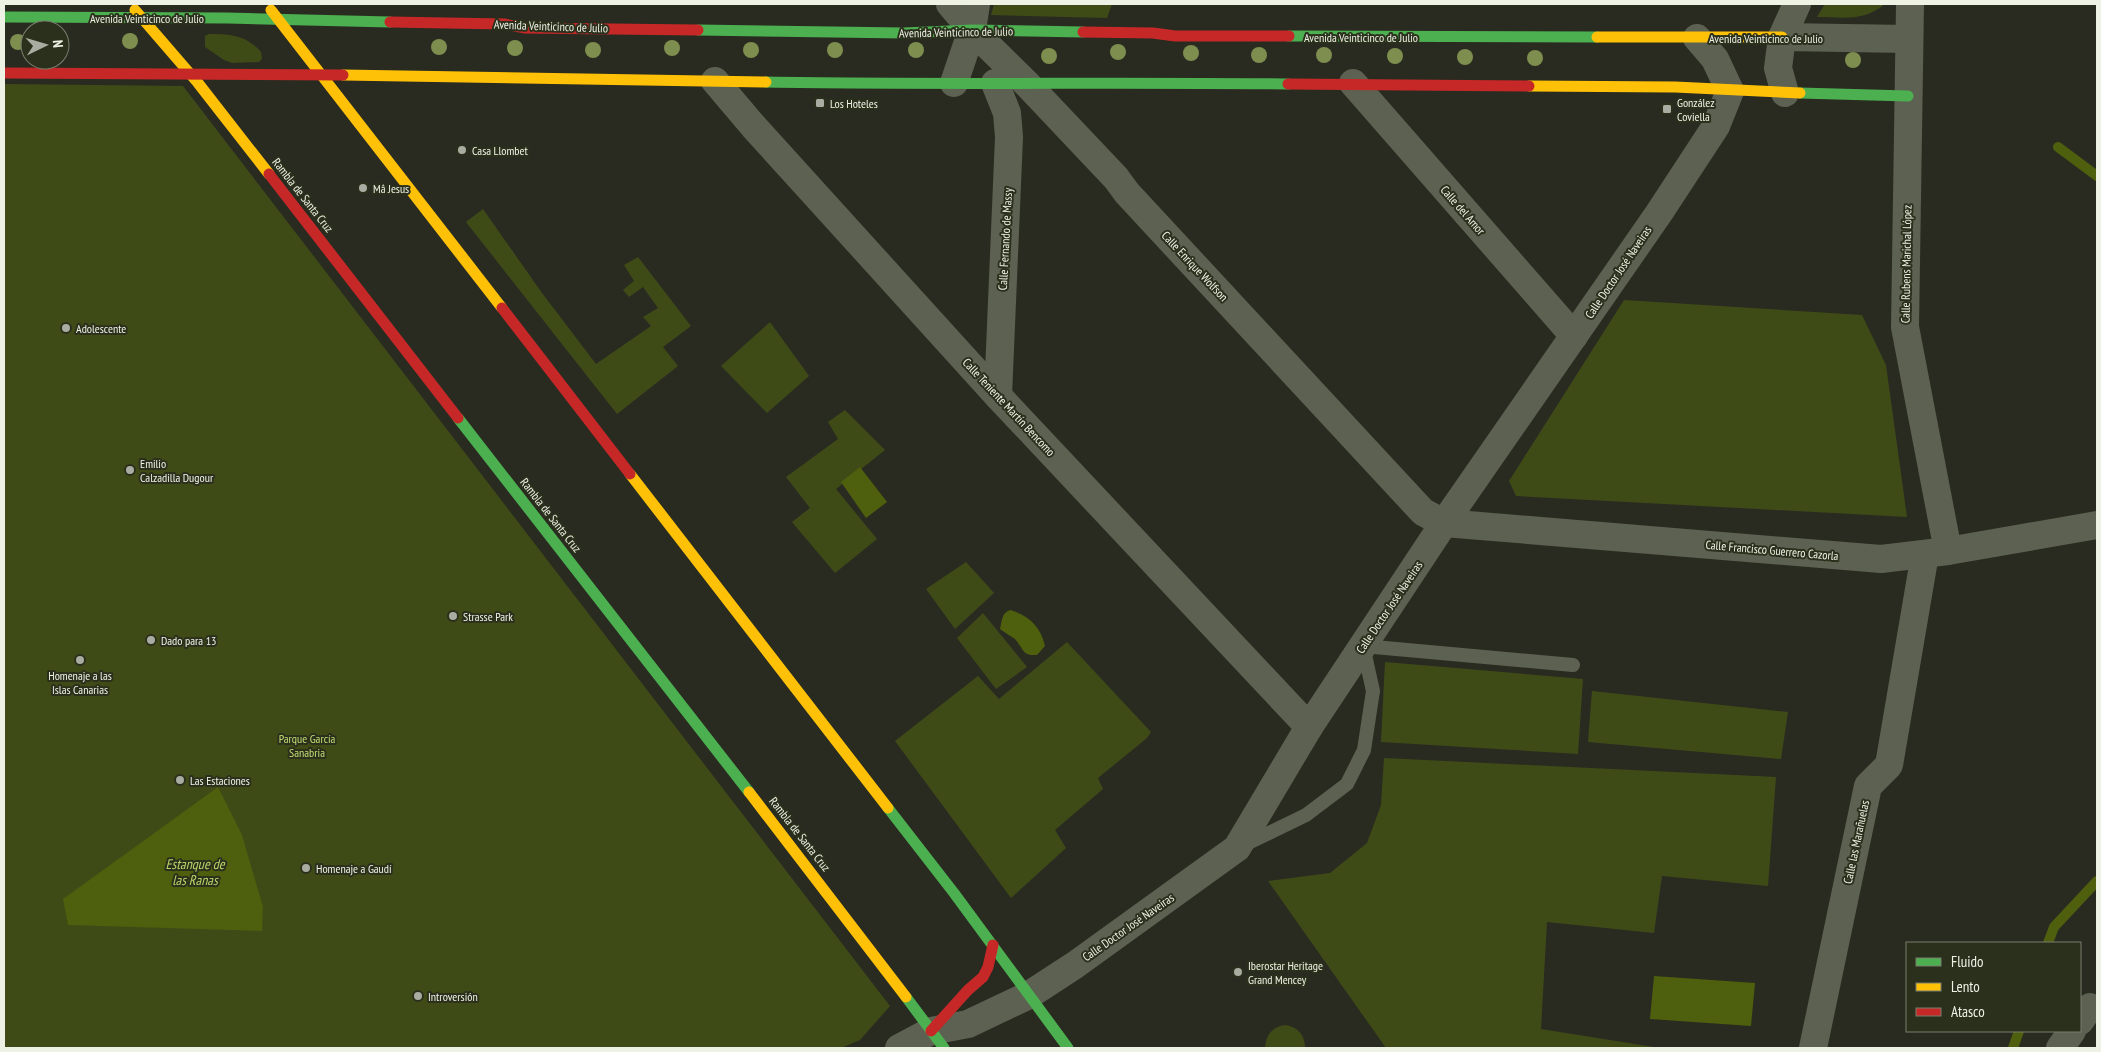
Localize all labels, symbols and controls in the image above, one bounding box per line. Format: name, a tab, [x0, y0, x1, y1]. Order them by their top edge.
street label: Avenida Veinticinco de Julio	[90, 11, 204, 26]
street label: Avenida Veinticinco de Julio	[494, 17, 608, 35]
north arrow	[20, 20, 70, 70]
street label: Avenida Veinticinco de Julio	[899, 24, 1013, 40]
street label: Avenida Veinticinco de Julio	[1304, 30, 1418, 45]
street label: Avenida Veinticinco de Julio	[1709, 31, 1823, 46]
text: N	[49, 39, 67, 48]
place label: González Coviella	[1677, 95, 1714, 124]
place label: Los Hoteles	[830, 96, 878, 111]
marker: Los Hoteles	[814, 97, 826, 109]
marker: González Coviella	[1661, 103, 1673, 115]
place label: Casa Llombet	[472, 143, 528, 158]
marker: Casa Llombet	[456, 144, 468, 156]
street label: Rambla de Santa Cruz	[269, 155, 337, 235]
place label: Mâ Jesus	[373, 181, 409, 196]
marker: Mâ Jesus	[357, 182, 369, 194]
street label: Calle del Amor	[1438, 182, 1489, 238]
street label: Calle Fernando de Massy	[995, 187, 1015, 291]
street label: Calle Rubens Marichal López	[1897, 205, 1915, 323]
street label: Calle Doctor José Naveiras	[1581, 223, 1655, 321]
street label: Calle Enrique Wolfson	[1159, 228, 1231, 304]
place label: Adolescente	[76, 321, 126, 336]
marker: Adolescente	[60, 322, 72, 334]
street label: Calle Teniente Martín Bencomo	[960, 355, 1058, 459]
place label: Emilio Calzadilla Dugour	[140, 456, 214, 485]
marker: Emilio Calzadilla Dugour	[124, 464, 136, 476]
street label: Rambla de Santa Cruz	[517, 475, 585, 555]
street label: Calle Francisco Guerrero Cazorla	[1705, 537, 1839, 563]
street label: Calle Doctor José Naveiras	[1352, 558, 1426, 656]
place label: Strasse Park	[463, 609, 513, 624]
marker: Strasse Park	[447, 610, 459, 622]
place label: Dado para 13	[161, 633, 216, 648]
marker: Dado para 13	[145, 634, 157, 646]
marker: Homenaje a las Islas Canarias	[74, 654, 86, 666]
place label: Homenaje a las Islas Canarias	[48, 668, 112, 697]
park label: Parque García Sanabria	[279, 731, 336, 760]
place label: Las Estaciones	[190, 773, 250, 788]
marker: Las Estaciones	[174, 774, 186, 786]
street label: Rambla de Santa Cruz	[766, 794, 834, 874]
street label: Calle las Marañuelas	[1840, 799, 1872, 885]
water label: Estanque de las Ranas	[165, 855, 226, 889]
place label: Homenaje a Gaudí	[316, 861, 392, 876]
marker: Homenaje a Gaudí	[300, 862, 312, 874]
street label: Calle Doctor José Naveiras	[1079, 890, 1177, 964]
legend	[1906, 942, 2081, 1032]
text: Fluido	[1951, 952, 1983, 971]
place label: Iberostar Heritage Grand Mencey	[1248, 958, 1323, 987]
marker: Iberostar Heritage Grand Mencey	[1232, 966, 1244, 978]
text: Lento	[1951, 977, 1980, 996]
place label: Introversión	[428, 989, 478, 1004]
marker: Introversión	[412, 990, 424, 1002]
text: Atasco	[1951, 1002, 1985, 1021]

